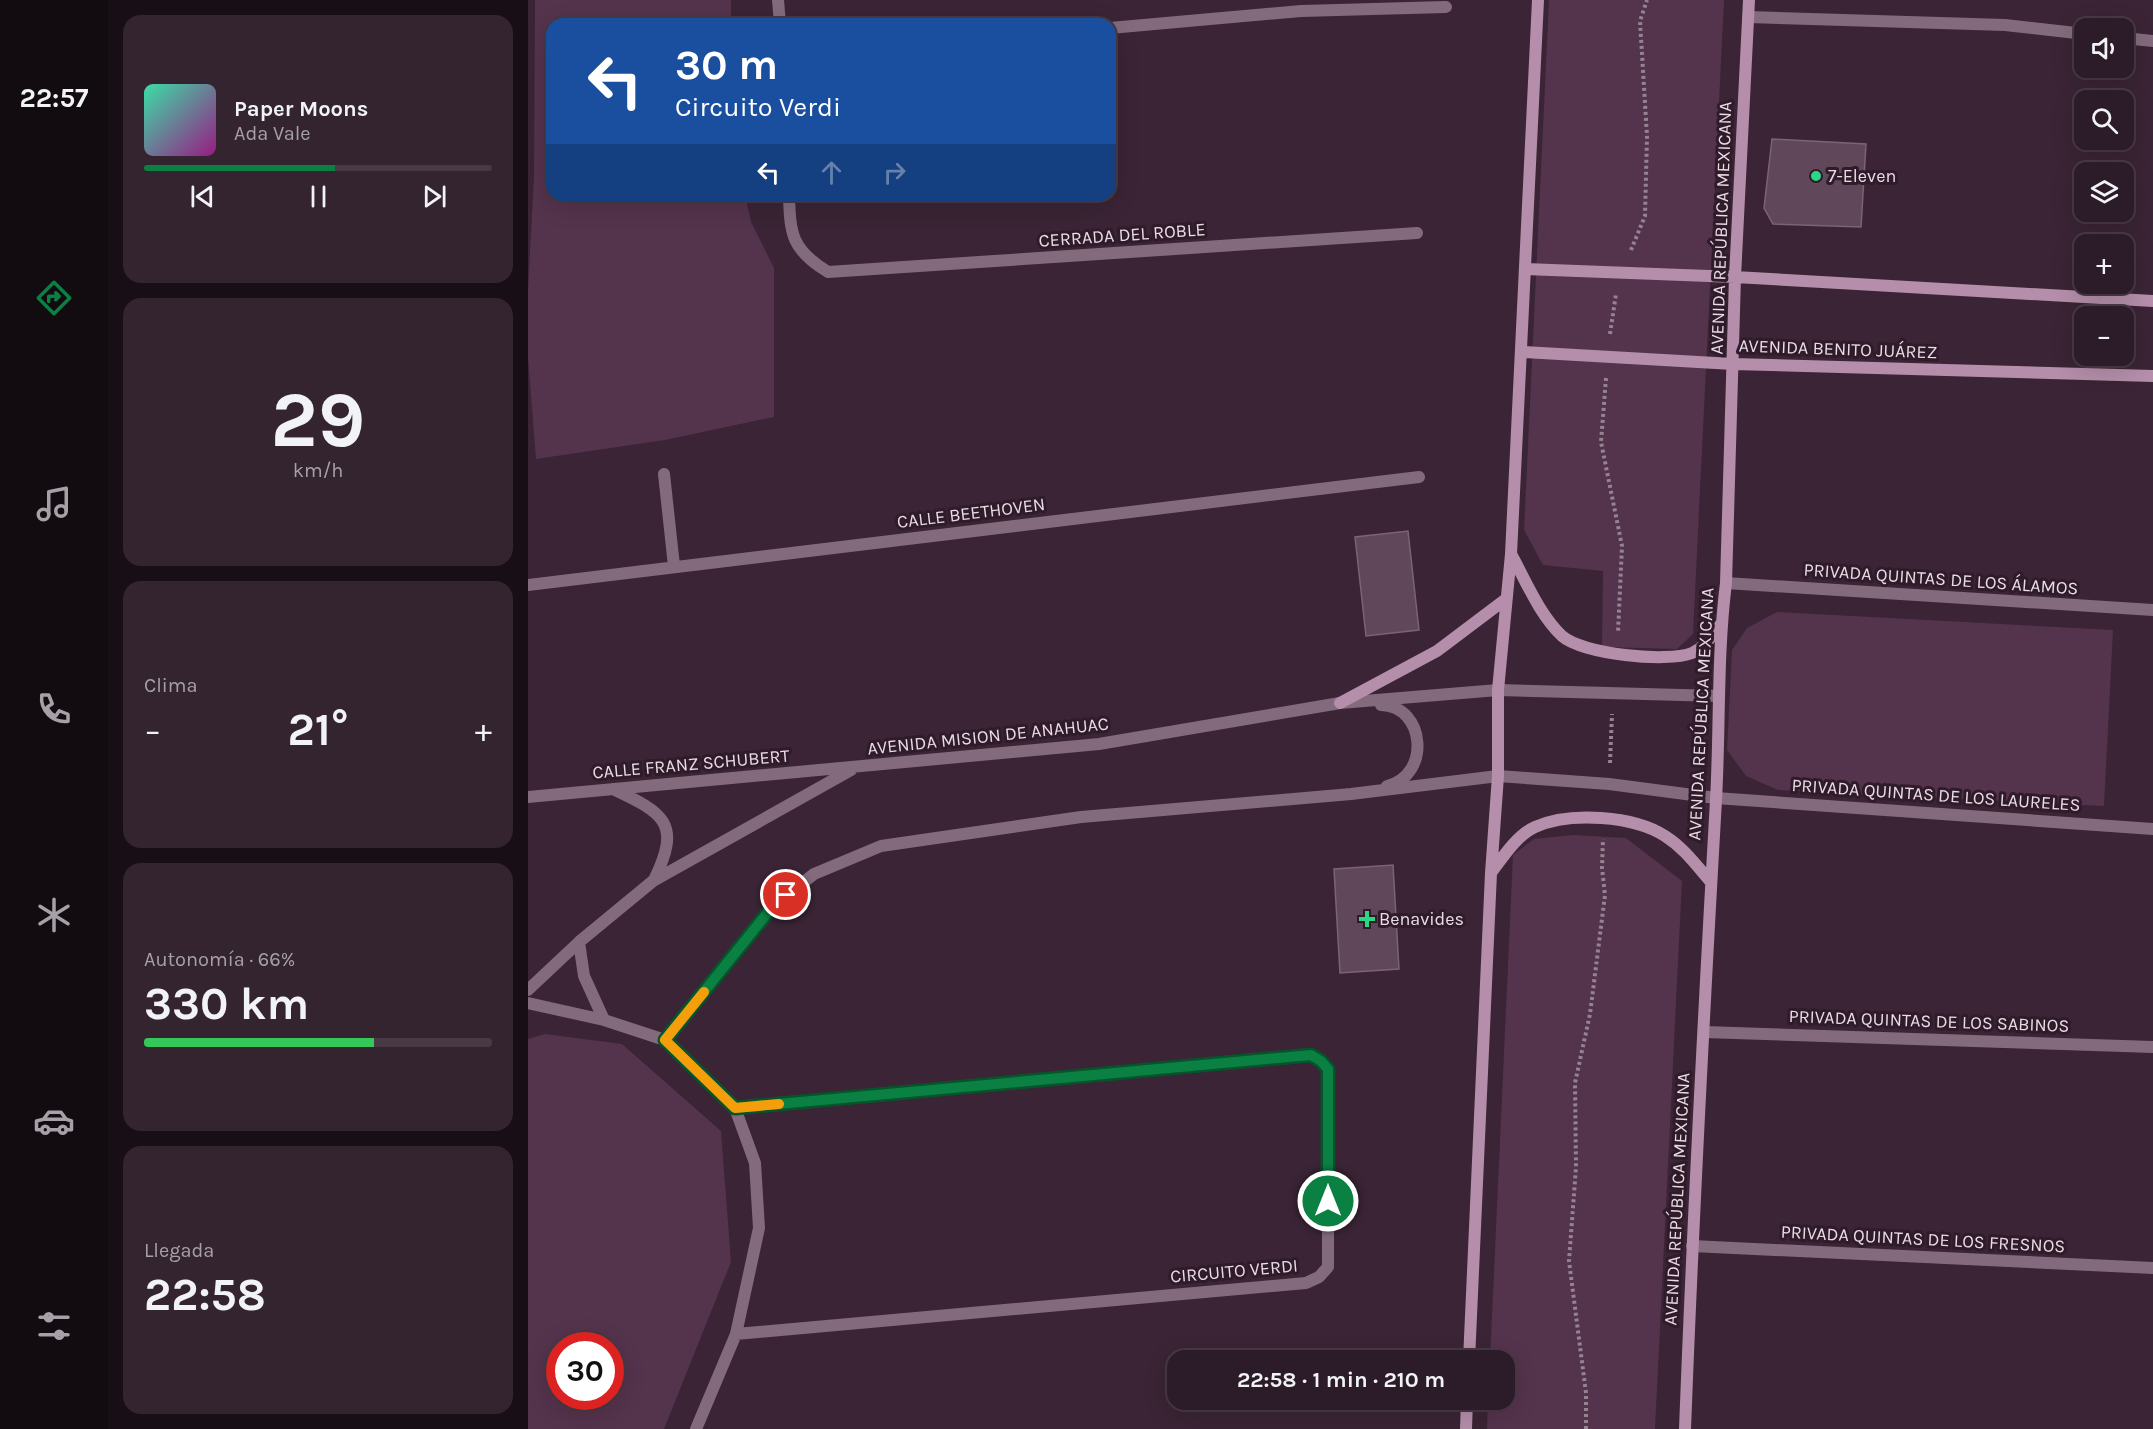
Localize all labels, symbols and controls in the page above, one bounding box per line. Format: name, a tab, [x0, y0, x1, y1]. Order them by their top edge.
map controls	[2074, 18, 2134, 366]
button: sound	[2074, 18, 2134, 78]
text: 30 m	[675, 40, 778, 90]
icon: left	[576, 42, 654, 120]
text: 22:57	[19, 82, 89, 114]
button: search	[2074, 90, 2134, 150]
text: Circuito Verdi	[675, 91, 841, 123]
text: Paper Moons	[234, 96, 368, 122]
street label: AVENIDA REPÚBLICA MEXICANA	[1705, 101, 1736, 355]
text: Ada Vale	[234, 122, 311, 145]
icon: left	[752, 156, 785, 189]
icon: ahead	[815, 156, 848, 189]
icon: right	[878, 156, 911, 189]
button: layers	[2074, 162, 2134, 222]
place label: 7-Eleven	[1828, 165, 1896, 187]
marker: 7-Eleven	[1809, 169, 1823, 183]
icon: previous	[186, 180, 219, 213]
icon: pause	[302, 180, 335, 213]
icon: next	[418, 180, 451, 213]
street label: CERRADA DEL ROBLE	[1038, 218, 1206, 252]
button: +	[2074, 234, 2134, 294]
icon: directions	[33, 277, 75, 319]
button: −	[2074, 306, 2134, 366]
street label: AVENIDA BENITO JUÁREZ	[1738, 334, 1938, 363]
text: 29	[271, 374, 365, 466]
text: km/h	[293, 459, 343, 482]
icon: music	[33, 483, 75, 525]
street label: CALLE BEETHOVEN	[896, 493, 1046, 533]
street label: PRIVADA QUINTAS DE LOS ÁLAMOS	[1803, 557, 2079, 600]
street label: AVENIDA REPÚBLICA MEXICANA	[1682, 587, 1719, 841]
text: Clima	[144, 674, 198, 697]
icon: phone	[33, 688, 75, 730]
text: 21°	[288, 704, 348, 756]
text: −	[144, 711, 161, 749]
text: +	[475, 711, 492, 749]
street label: AVENIDA MISION DE ANAHUAC	[866, 712, 1110, 760]
street label: CALLE FRANZ SCHUBERT	[592, 744, 790, 784]
street label: PRIVADA QUINTAS DE LOS LAURELES	[1791, 774, 2081, 816]
pin	[760, 869, 811, 920]
icon: arrive	[769, 878, 802, 911]
icon: climate	[33, 894, 75, 936]
place label: Benavides	[1379, 908, 1464, 930]
marker: Benavides	[1360, 912, 1374, 926]
text: Autonomía · 66%	[144, 948, 295, 971]
text: 330 km	[144, 978, 309, 1030]
street label: PRIVADA QUINTAS DE LOS SABINOS	[1788, 1005, 2070, 1037]
street label: AVENIDA REPÚBLICA MEXICANA	[1658, 1072, 1695, 1326]
icon: car	[33, 1100, 75, 1142]
position arrow	[1296, 1169, 1360, 1233]
street label: PRIVADA QUINTAS DE LOS FRESNOS	[1780, 1221, 2066, 1257]
text: Llegada	[144, 1239, 214, 1262]
street label: CIRCUITO VERDI	[1169, 1254, 1299, 1288]
text: 22:58	[144, 1269, 266, 1321]
icon: filters	[33, 1305, 75, 1347]
speed limit sign: 30	[546, 1332, 624, 1410]
text: 22:58 · 1 min · 210 m	[1237, 1367, 1445, 1393]

